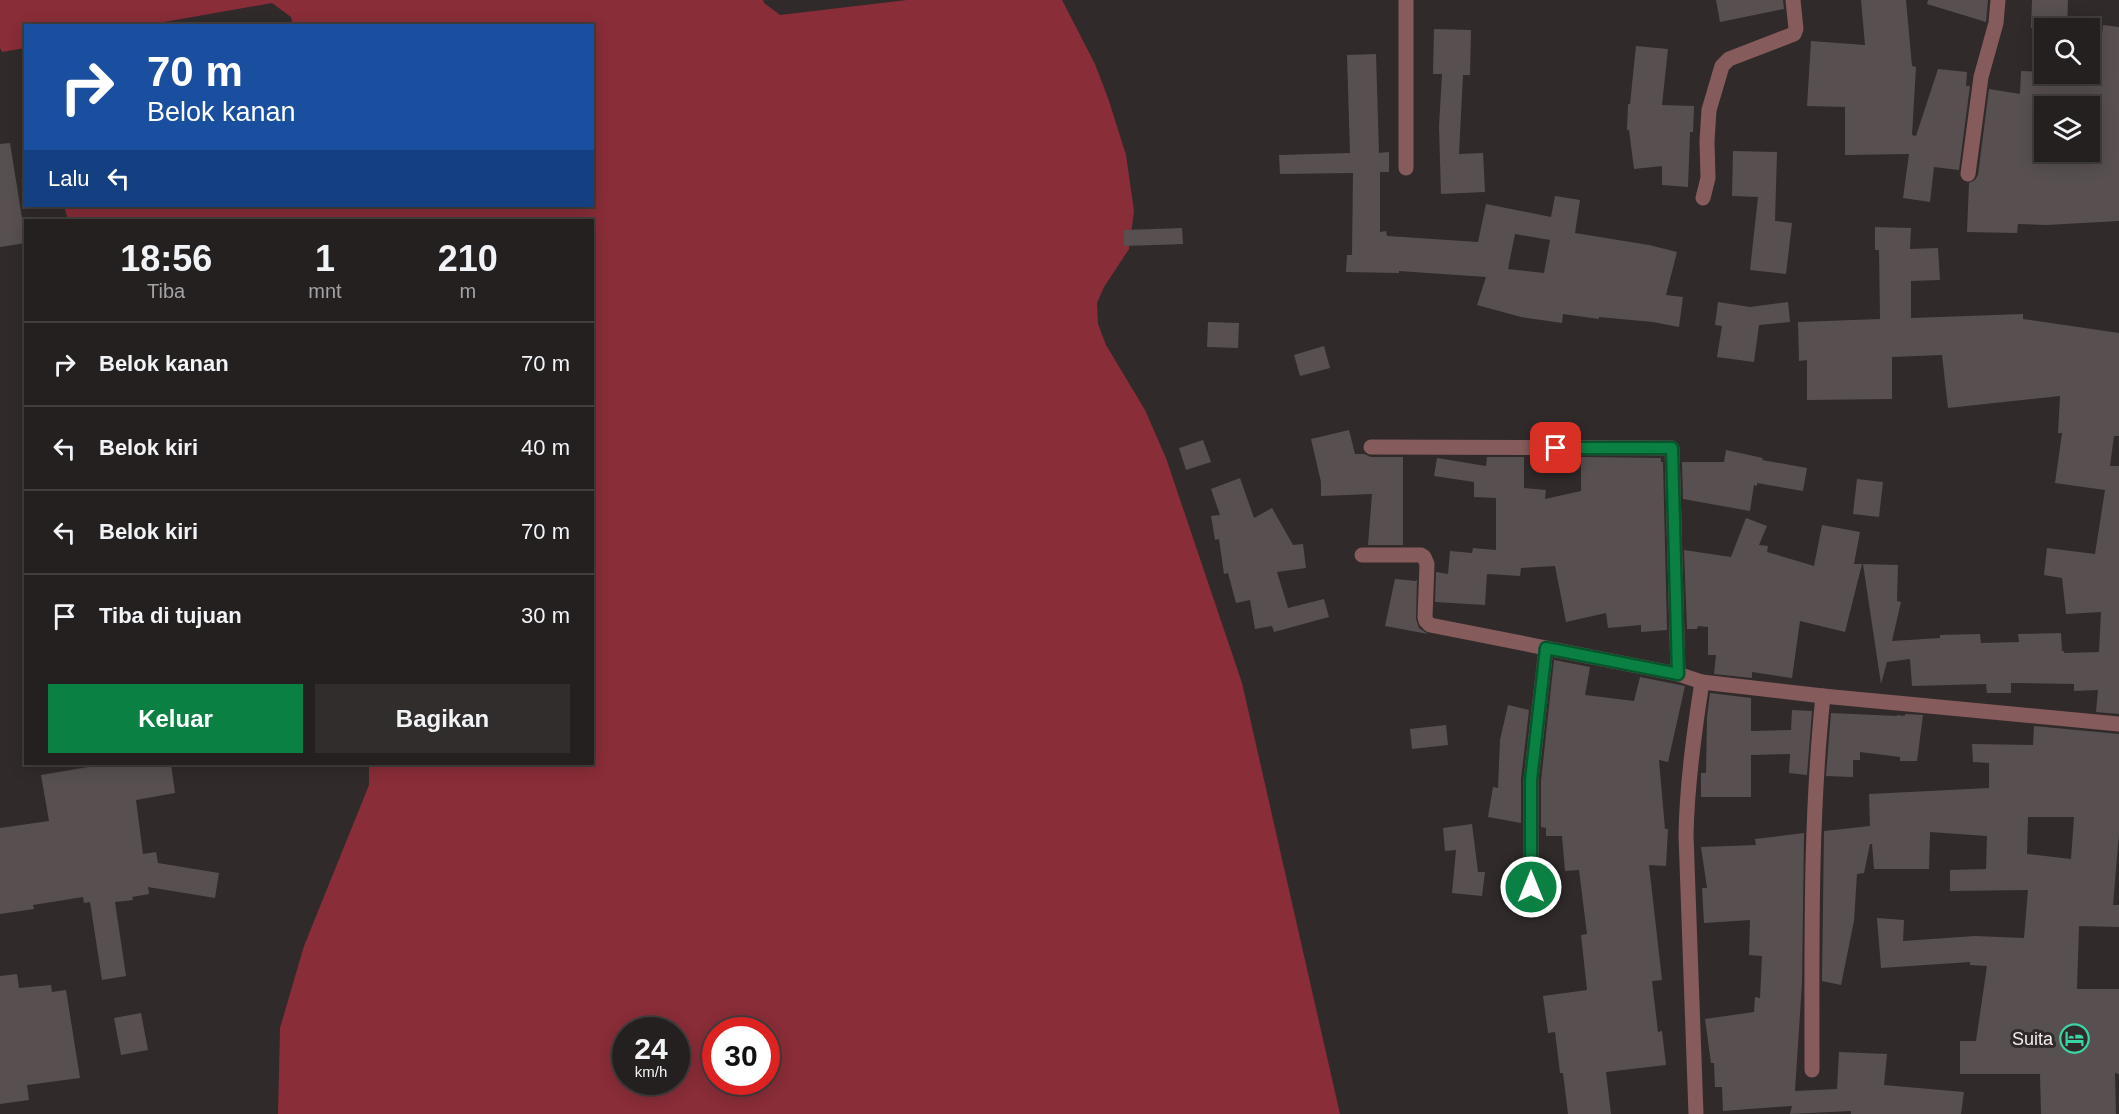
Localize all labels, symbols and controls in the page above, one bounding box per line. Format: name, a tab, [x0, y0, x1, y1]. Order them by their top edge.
map controls	[2034, 18, 2100, 162]
button: search	[2034, 18, 2100, 84]
icon: right	[48, 48, 126, 126]
text: 70 m	[147, 48, 243, 95]
button: layers	[2034, 96, 2100, 162]
text: Belok kanan	[147, 97, 296, 127]
icon: left	[102, 162, 135, 195]
text: Lalu	[48, 166, 90, 191]
text: 18:56	[120, 238, 212, 279]
text: 1	[315, 238, 335, 279]
text: 210	[438, 238, 498, 279]
text: Tiba	[147, 280, 185, 302]
text: mnt	[308, 280, 342, 302]
text: m	[460, 280, 476, 302]
icon: right	[48, 348, 81, 381]
text: Belok kanan	[99, 351, 229, 376]
text: 70 m	[521, 351, 570, 376]
pin	[1530, 422, 1581, 473]
icon: arrive	[1539, 431, 1572, 464]
icon: left	[48, 432, 81, 465]
text: Belok kiri	[99, 435, 198, 460]
text: 40 m	[521, 435, 570, 460]
icon: left	[48, 516, 81, 549]
text: Belok kiri	[99, 519, 198, 544]
text: 70 m	[521, 519, 570, 544]
icon: arrive	[48, 600, 81, 633]
text: Tiba di tujuan	[99, 603, 242, 628]
text: 30 m	[521, 603, 570, 628]
button: Keluar	[48, 684, 303, 753]
button: Bagikan	[315, 684, 570, 753]
position arrow	[1499, 855, 1563, 919]
speed limit sign: 30	[702, 1017, 780, 1095]
hotel icon: Suita	[2058, 1023, 2090, 1055]
place label: Suita	[2012, 1029, 2054, 1049]
text: 24	[634, 1032, 668, 1065]
text: km/h	[635, 1063, 667, 1080]

